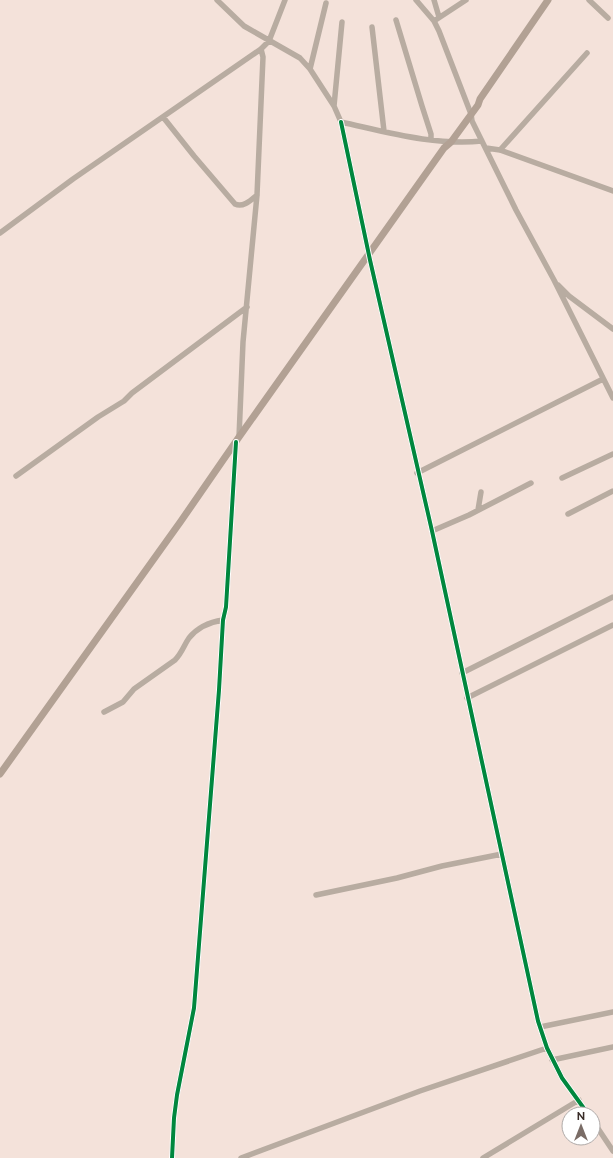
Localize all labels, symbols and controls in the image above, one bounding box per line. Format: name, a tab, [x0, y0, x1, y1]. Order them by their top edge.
north arrow	[561, 1106, 601, 1146]
text: N	[577, 1110, 585, 1123]

